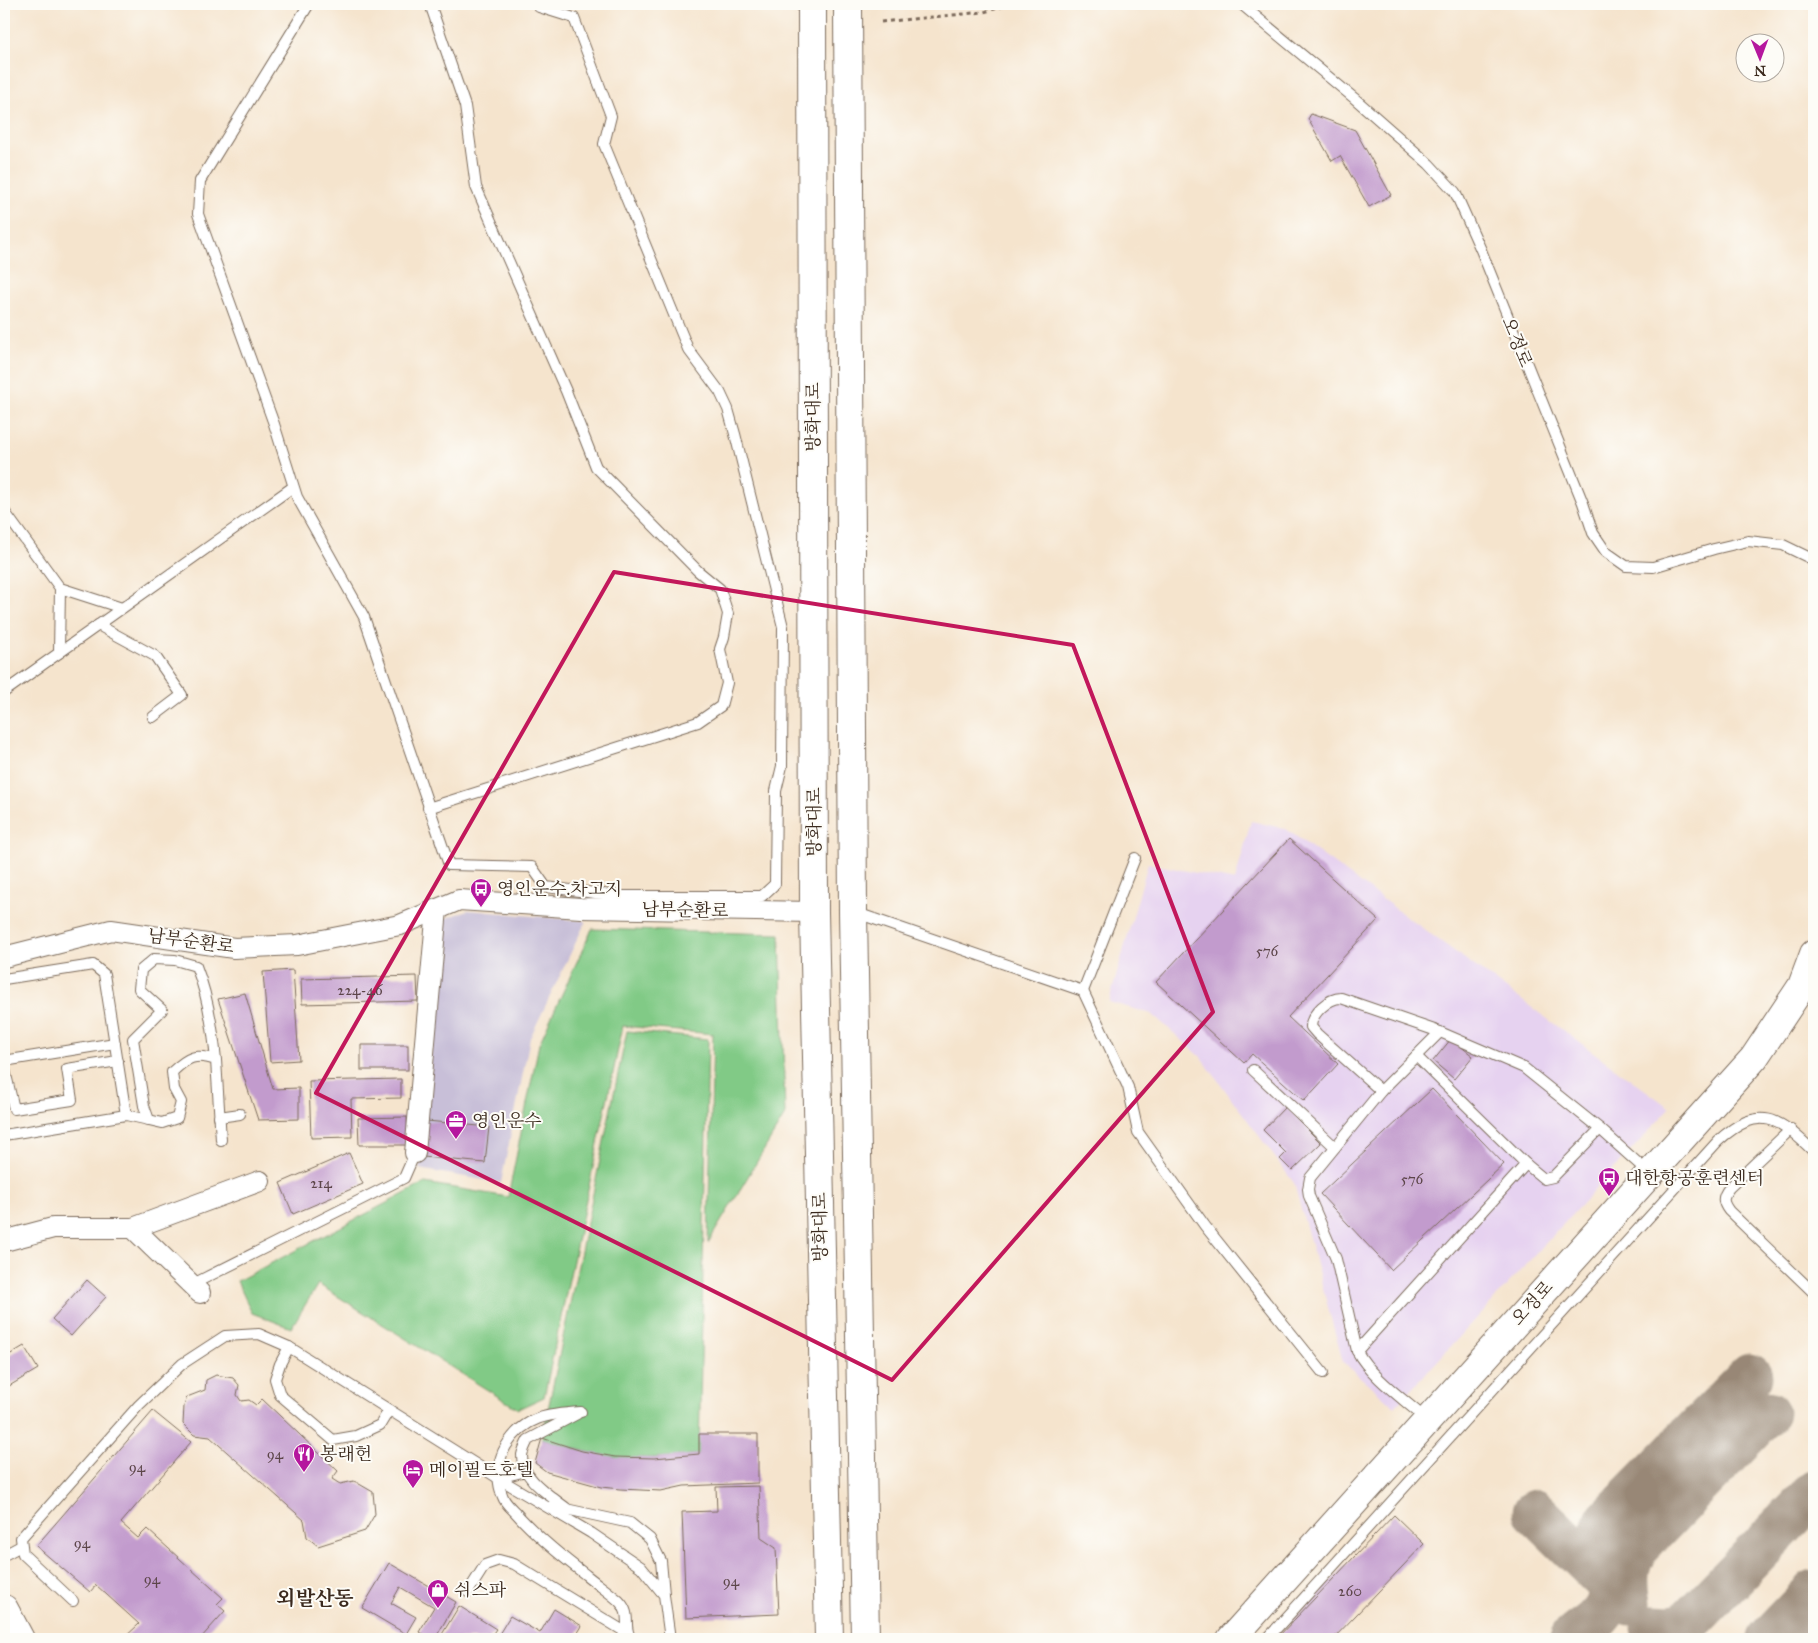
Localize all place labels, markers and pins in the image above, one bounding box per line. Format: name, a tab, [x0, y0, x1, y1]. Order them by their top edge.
bus stop icon: 영인운수.차고지	[469, 877, 493, 908]
place label: 영인운수.차고지	[497, 878, 622, 900]
office icon: 영인운수	[444, 1109, 468, 1140]
place label: 영인운수	[472, 1110, 542, 1132]
bus stop icon: 대한항공훈련센터	[1597, 1166, 1621, 1197]
place label: 대한항공훈련센터	[1625, 1167, 1764, 1189]
restaurant icon: 봉래헌	[292, 1442, 316, 1473]
place label: 봉래헌	[320, 1443, 372, 1465]
hotel icon: 메이필드호텔	[401, 1458, 425, 1489]
place label: 메이필드호텔	[429, 1459, 533, 1481]
shop icon: 쉬스파	[426, 1578, 450, 1609]
place label: 쉬스파	[454, 1579, 507, 1601]

